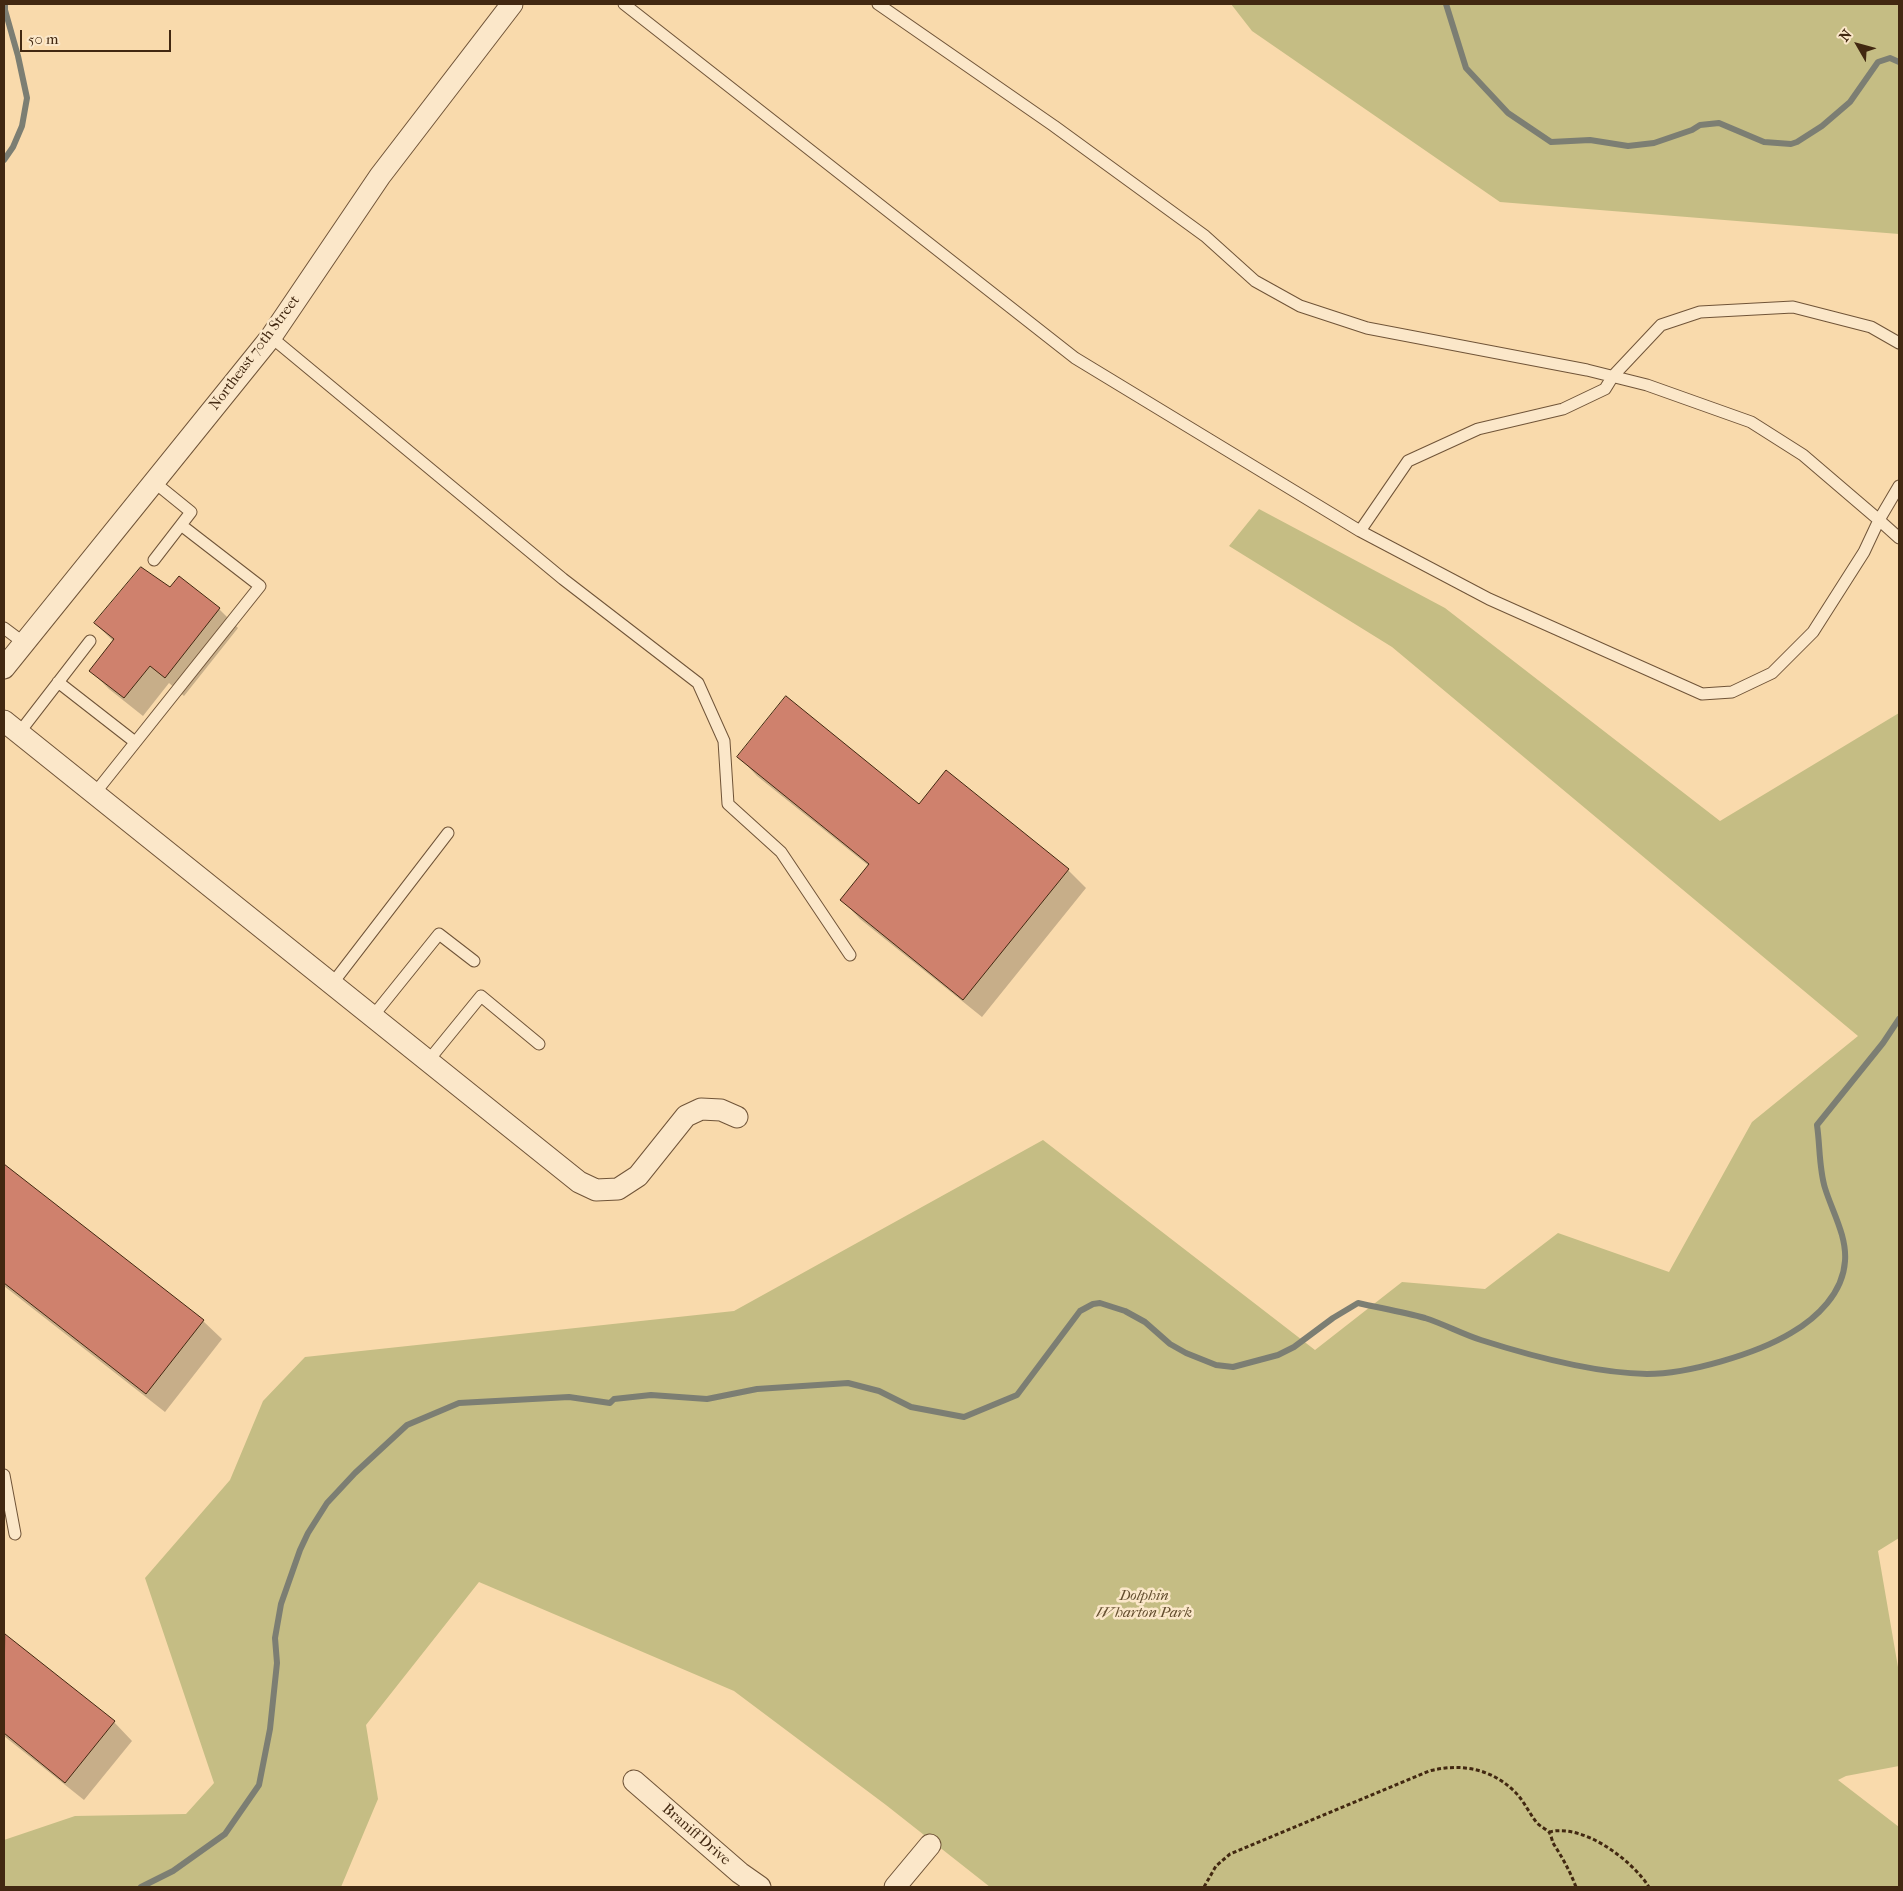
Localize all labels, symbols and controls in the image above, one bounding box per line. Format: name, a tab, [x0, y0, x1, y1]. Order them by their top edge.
scale bar	[22, 20, 174, 52]
north arrow	[1833, 20, 1883, 70]
text: N	[1836, 26, 1856, 45]
text: 50 m	[28, 30, 58, 48]
street label: Northeast 70th Street	[206, 292, 304, 414]
park label: Dolphin Wharton Park	[1096, 1587, 1192, 1622]
street label: Braniff Drive	[658, 1800, 734, 1870]

